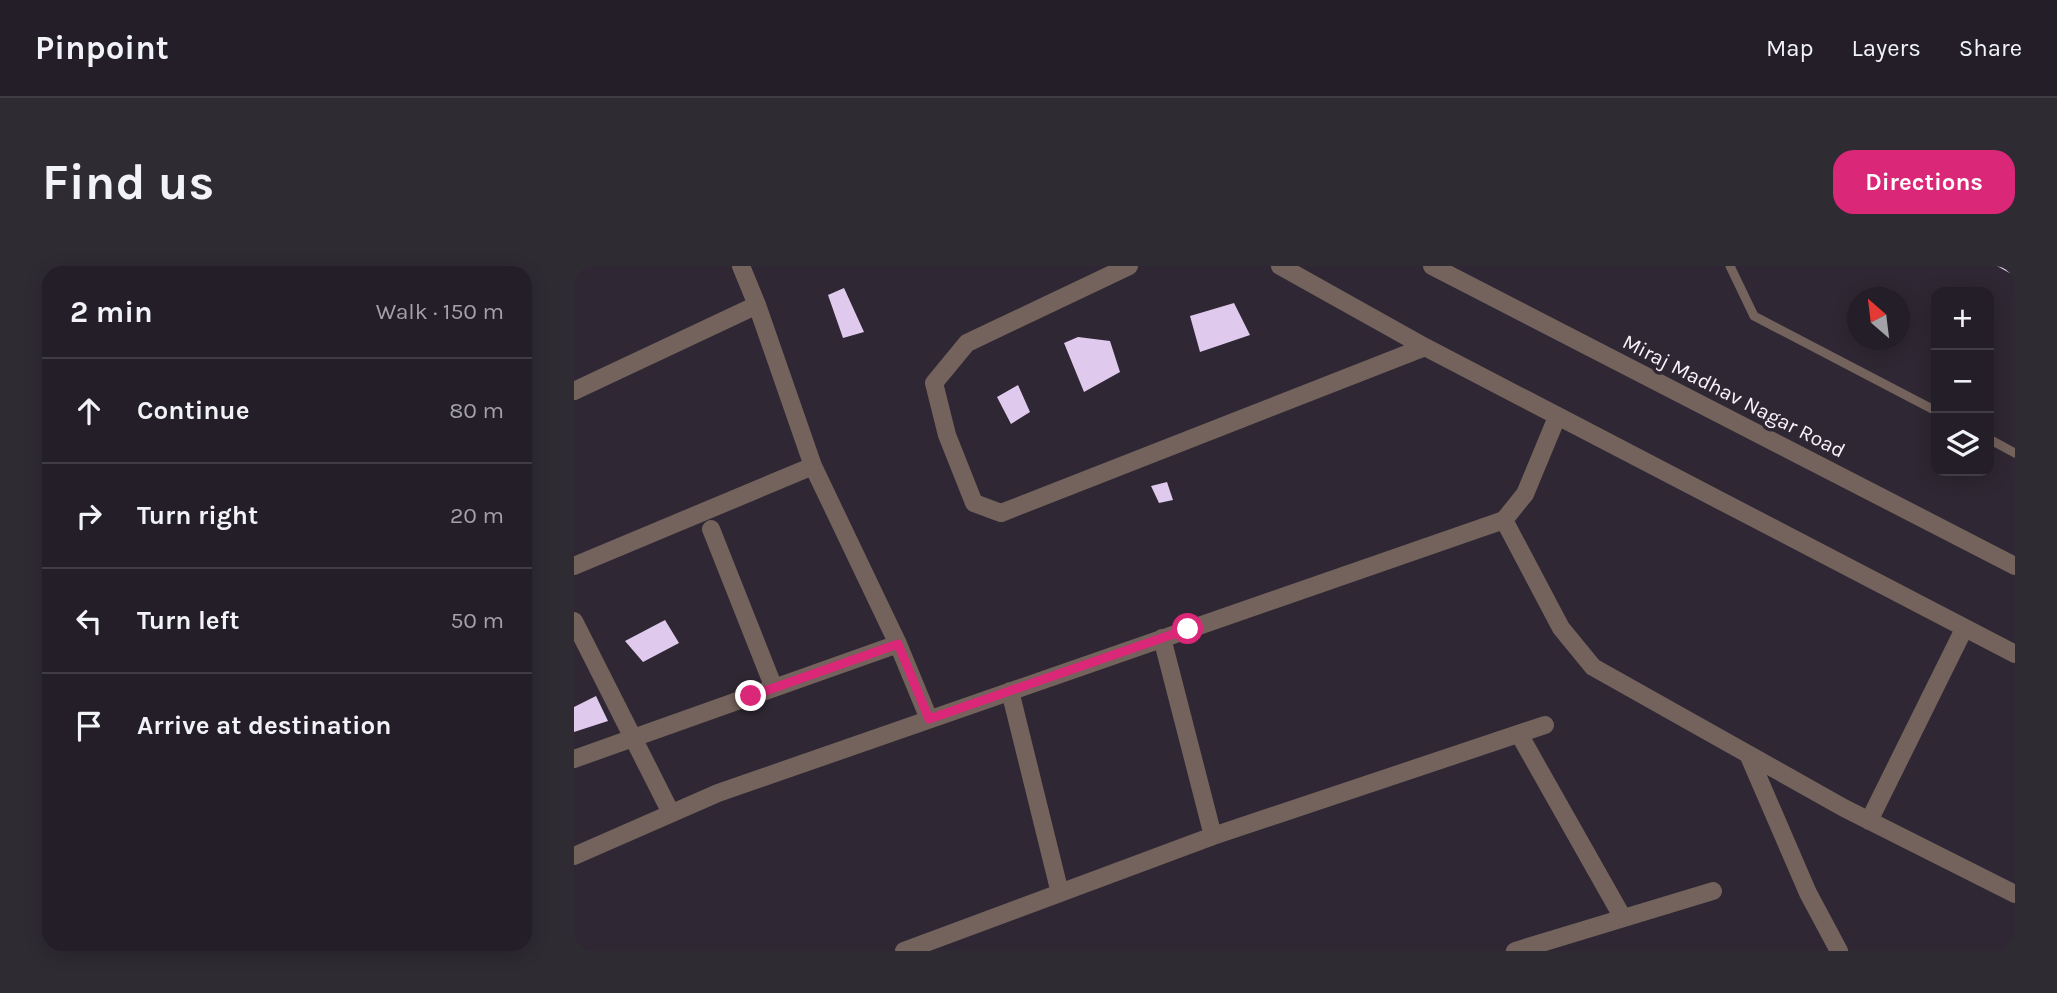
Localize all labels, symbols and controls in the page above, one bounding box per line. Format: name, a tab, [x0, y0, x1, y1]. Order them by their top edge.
text: Pinpoint	[35, 29, 169, 67]
text: Map	[1766, 34, 1814, 62]
text: Layers	[1852, 34, 1921, 62]
text: Share	[1959, 34, 2022, 62]
button: Directions	[1833, 150, 2015, 214]
text: Find us	[42, 154, 214, 211]
north arrow	[1847, 287, 1910, 350]
map controls	[1931, 287, 1994, 476]
button: +	[1931, 287, 1994, 350]
text: 2 min	[70, 294, 153, 330]
text: Walk · 150 m	[376, 298, 504, 325]
street label: Miraj Madhav Nagar Road	[1619, 329, 1849, 463]
button: −	[1931, 350, 1994, 413]
icon: ahead	[70, 392, 108, 430]
text: Continue	[137, 395, 249, 426]
text: 80 m	[449, 397, 504, 424]
button: layers	[1931, 413, 1994, 476]
icon: right	[70, 497, 108, 535]
text: Turn right	[137, 500, 258, 531]
text: 20 m	[450, 502, 504, 529]
icon: left	[70, 602, 108, 640]
text: Turn left	[137, 605, 239, 636]
text: 50 m	[450, 607, 504, 634]
route start	[1172, 613, 1203, 644]
route end	[735, 680, 766, 711]
icon: arrive	[70, 707, 108, 745]
text: Arrive at destination	[137, 710, 391, 741]

